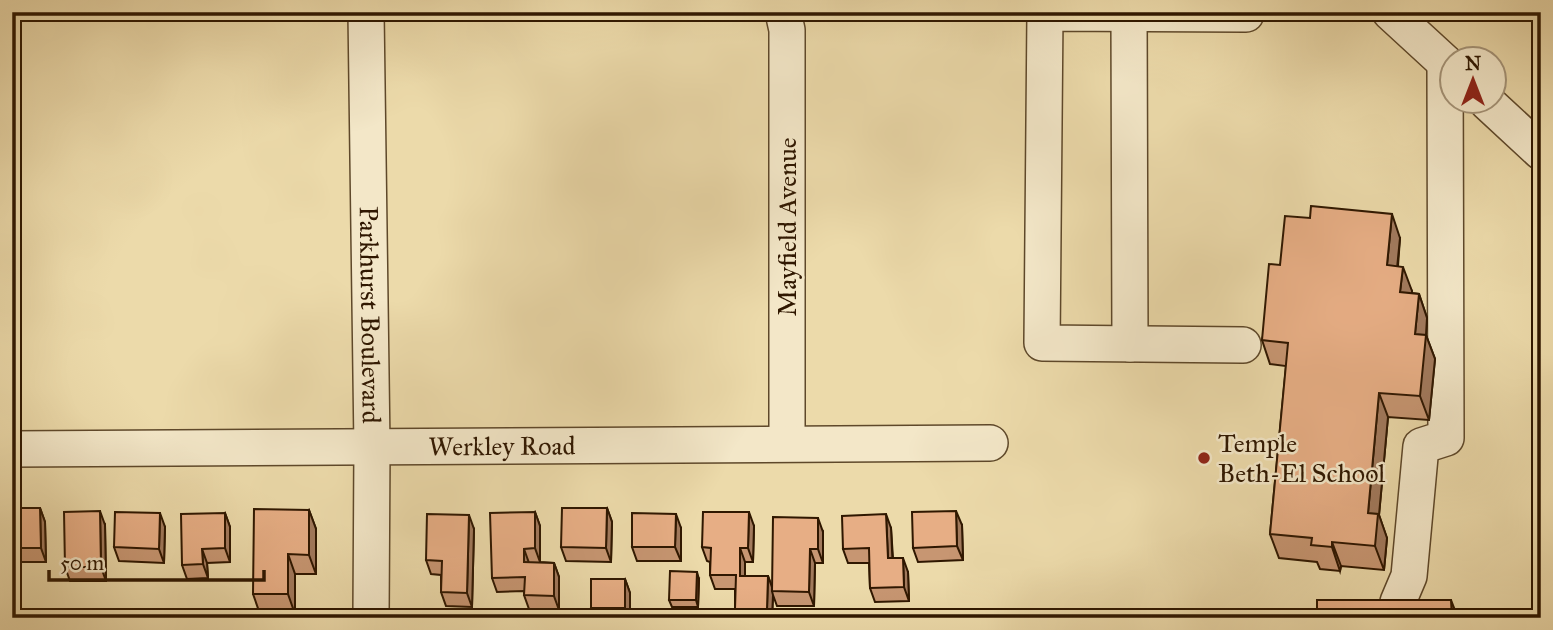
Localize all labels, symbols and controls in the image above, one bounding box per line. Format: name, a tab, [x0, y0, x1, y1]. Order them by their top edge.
north arrow	[1438, 46, 1508, 116]
text: N	[1465, 52, 1481, 75]
street label: Mayfield Avenue	[771, 137, 803, 317]
street label: Parkhurst Boulevard	[353, 206, 388, 424]
place label: Temple Beth-El School	[1218, 427, 1385, 489]
street label: Werkley Road	[428, 430, 576, 462]
marker: Temple Beth-El School	[1196, 450, 1212, 466]
scale bar	[49, 539, 264, 583]
text: 50 m	[60, 550, 105, 576]

